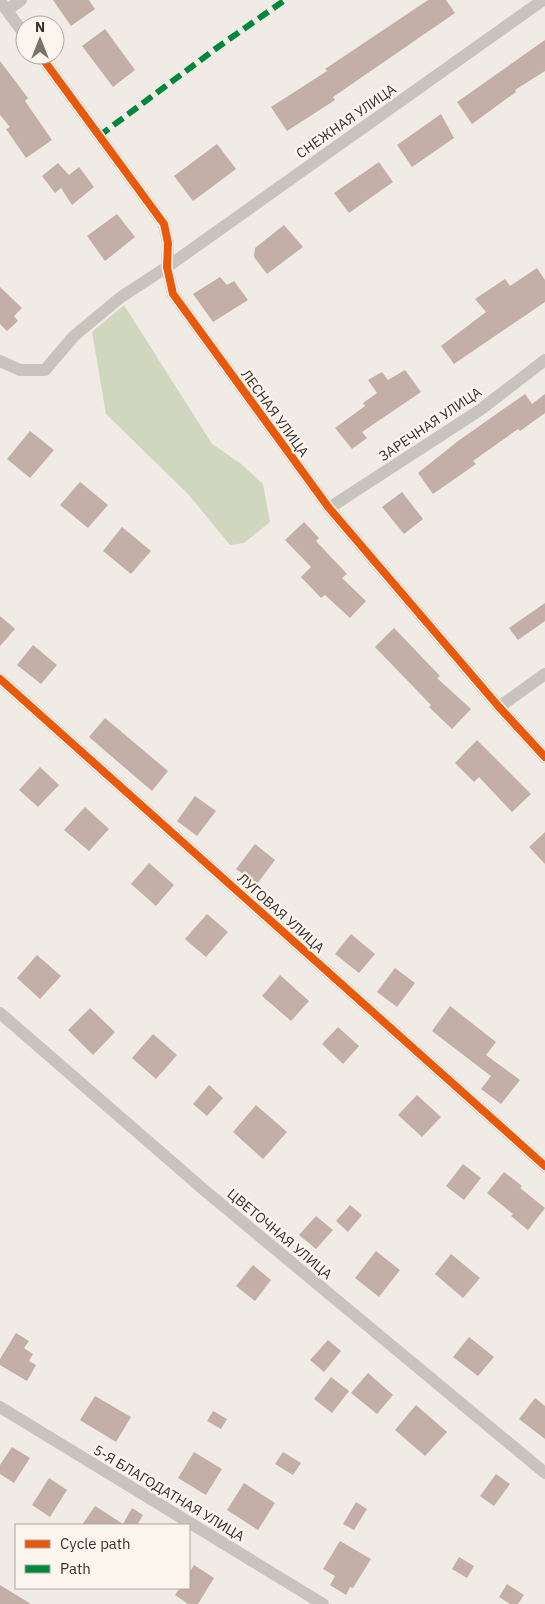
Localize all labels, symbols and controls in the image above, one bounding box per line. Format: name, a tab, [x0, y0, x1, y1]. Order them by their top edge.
north arrow	[15, 15, 65, 65]
text: N	[35, 18, 45, 36]
street label: СНЕЖНАЯ УЛИЦА	[293, 80, 399, 162]
street label: ЛЕСНАЯ УЛИЦА	[237, 366, 313, 460]
street label: ЗАРЕЧНАЯ УЛИЦА	[375, 383, 485, 465]
street label: ЛУГОВАЯ УЛИЦА	[234, 869, 328, 957]
street label: ЦВЕТОЧНАЯ УЛИЦА	[224, 1185, 336, 1283]
street label: 5-Я БЛАГОДАТНАЯ УЛИЦА	[90, 1441, 248, 1545]
legend	[15, 1524, 190, 1589]
text: Cycle path	[60, 1534, 131, 1553]
text: Path	[60, 1559, 91, 1578]

